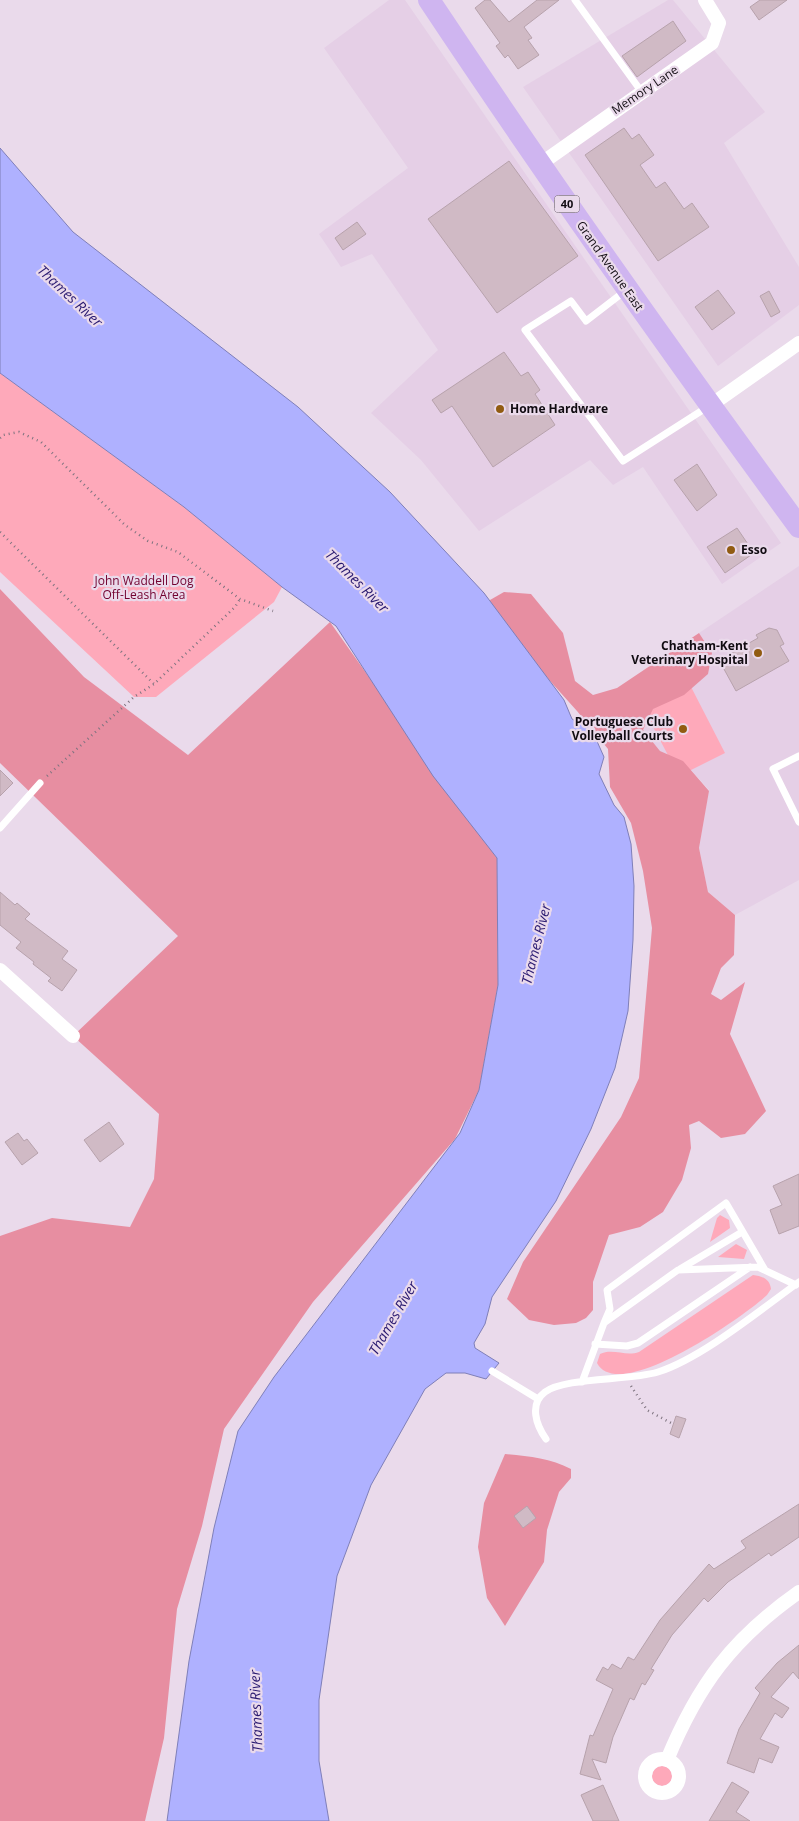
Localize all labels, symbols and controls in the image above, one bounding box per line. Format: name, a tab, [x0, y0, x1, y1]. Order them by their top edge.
street label: Memory Lane	[608, 61, 682, 118]
road number: 40	[554, 195, 580, 212]
street label: Grand Avenue East	[573, 217, 648, 314]
water label: Thames River	[34, 261, 107, 331]
place label: Home Hardware	[510, 400, 608, 417]
marker: Home Hardware	[494, 403, 506, 415]
place label: Esso	[741, 541, 767, 558]
marker: Esso	[725, 544, 737, 556]
water label: Thames River	[322, 545, 393, 617]
park label: John Waddell Dog Off-Leash Area	[93, 572, 194, 603]
place label: Chatham-Kent Veterinary Hospital	[631, 637, 748, 668]
marker: Chatham-Kent Veterinary Hospital	[752, 647, 764, 659]
place label: Portuguese Club Volleyball Courts	[572, 713, 673, 744]
marker: Portuguese Club Volleyball Courts	[677, 723, 689, 735]
water label: Thames River	[516, 901, 555, 986]
water label: Thames River	[364, 1277, 422, 1358]
water label: Thames River	[245, 1669, 266, 1752]

